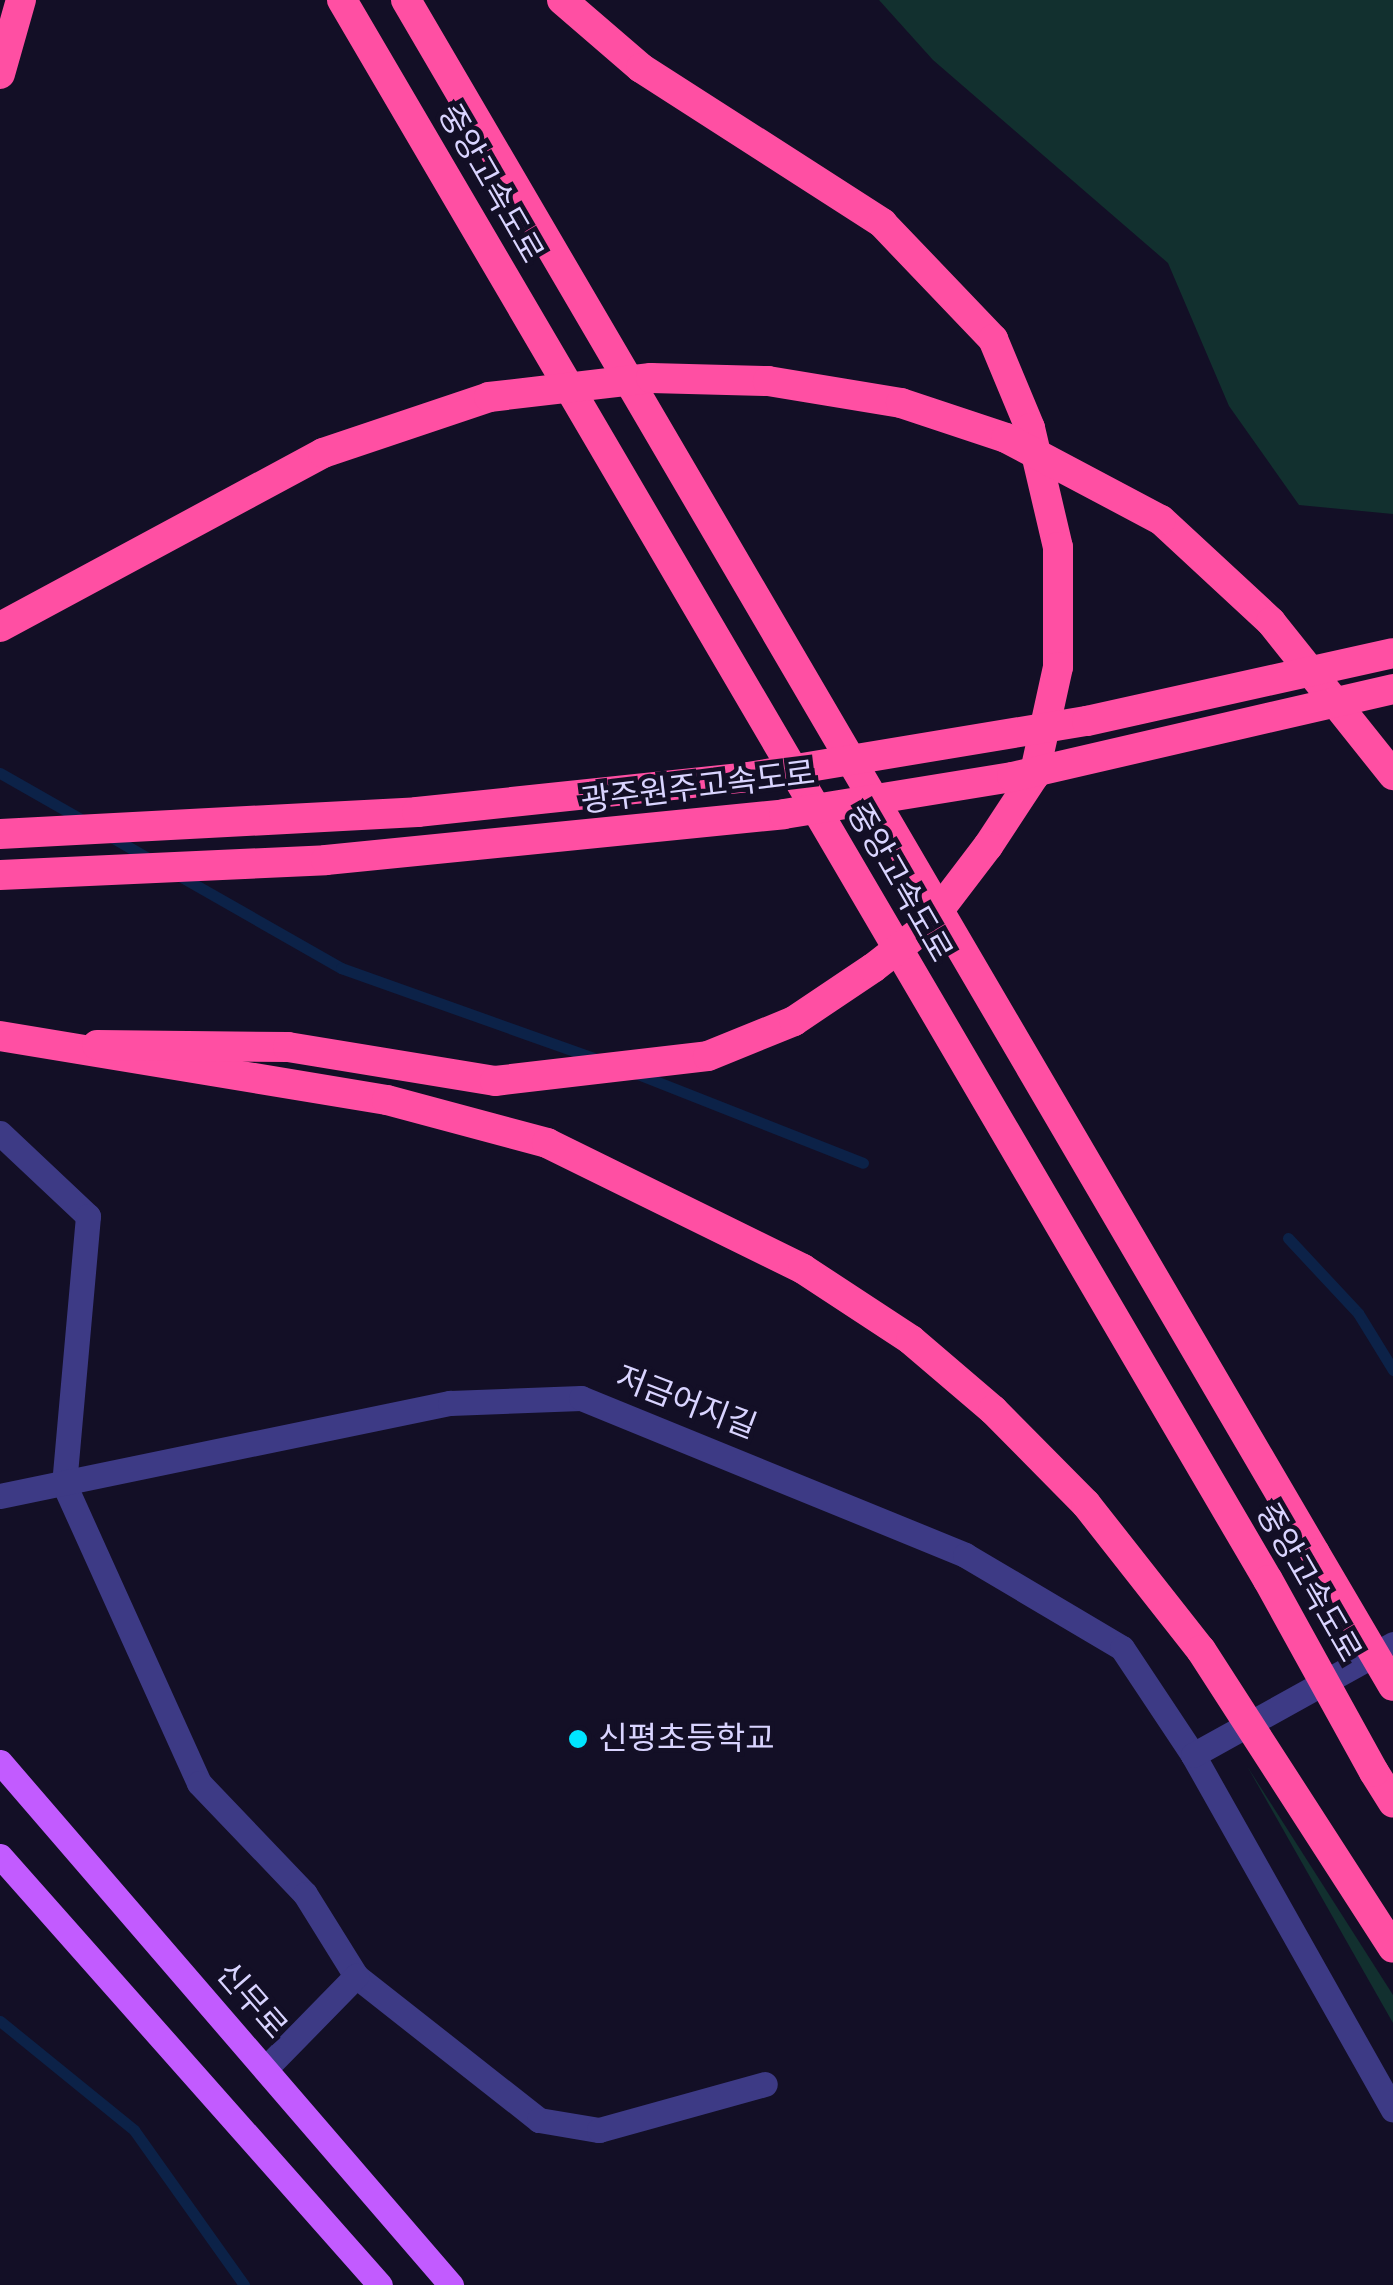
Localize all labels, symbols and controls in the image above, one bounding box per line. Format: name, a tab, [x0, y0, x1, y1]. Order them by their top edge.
street label: 중앙고속도로	[429, 98, 551, 270]
street label: 광주원주고속도로	[579, 755, 817, 821]
street label: 중앙고속도로	[838, 797, 960, 969]
street label: 저금어지길	[610, 1359, 762, 1447]
street label: 중앙고속도로	[1247, 1497, 1369, 1669]
place label: 신평초등학교	[598, 1720, 775, 1758]
marker: 신평초등학교	[567, 1728, 589, 1750]
street label: 신무로	[208, 1955, 294, 2047]

